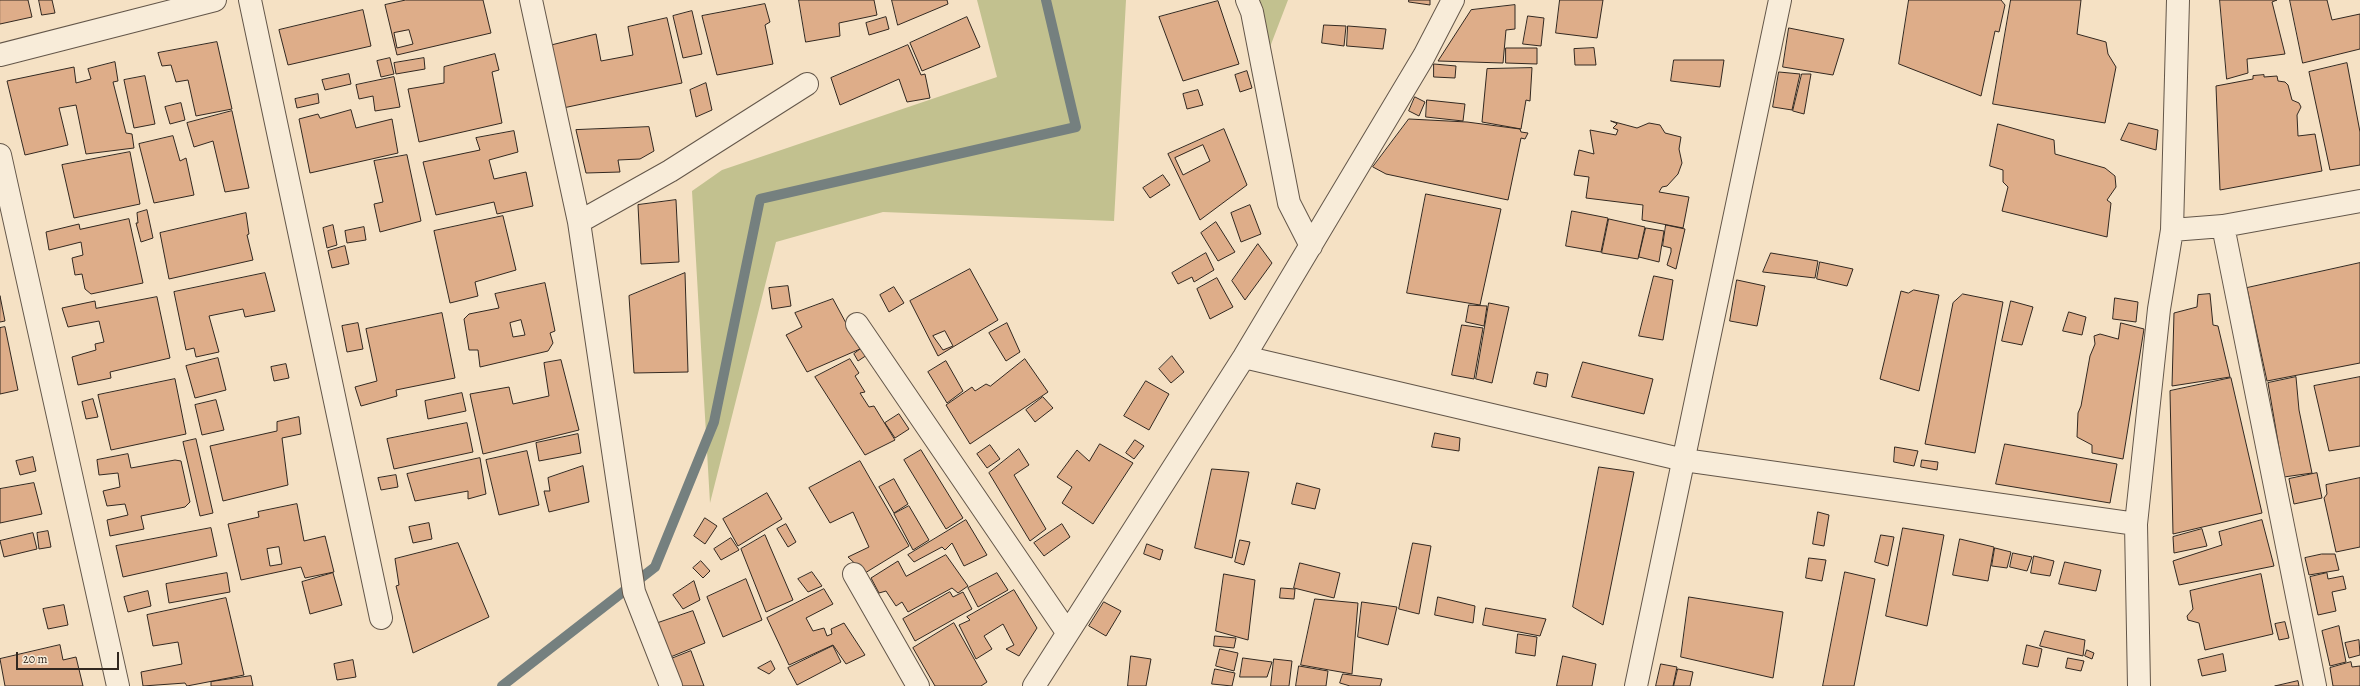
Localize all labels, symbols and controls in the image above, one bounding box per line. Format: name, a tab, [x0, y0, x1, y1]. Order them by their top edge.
scale bar	[18, 644, 121, 670]
text: 20 m	[23, 651, 47, 667]

